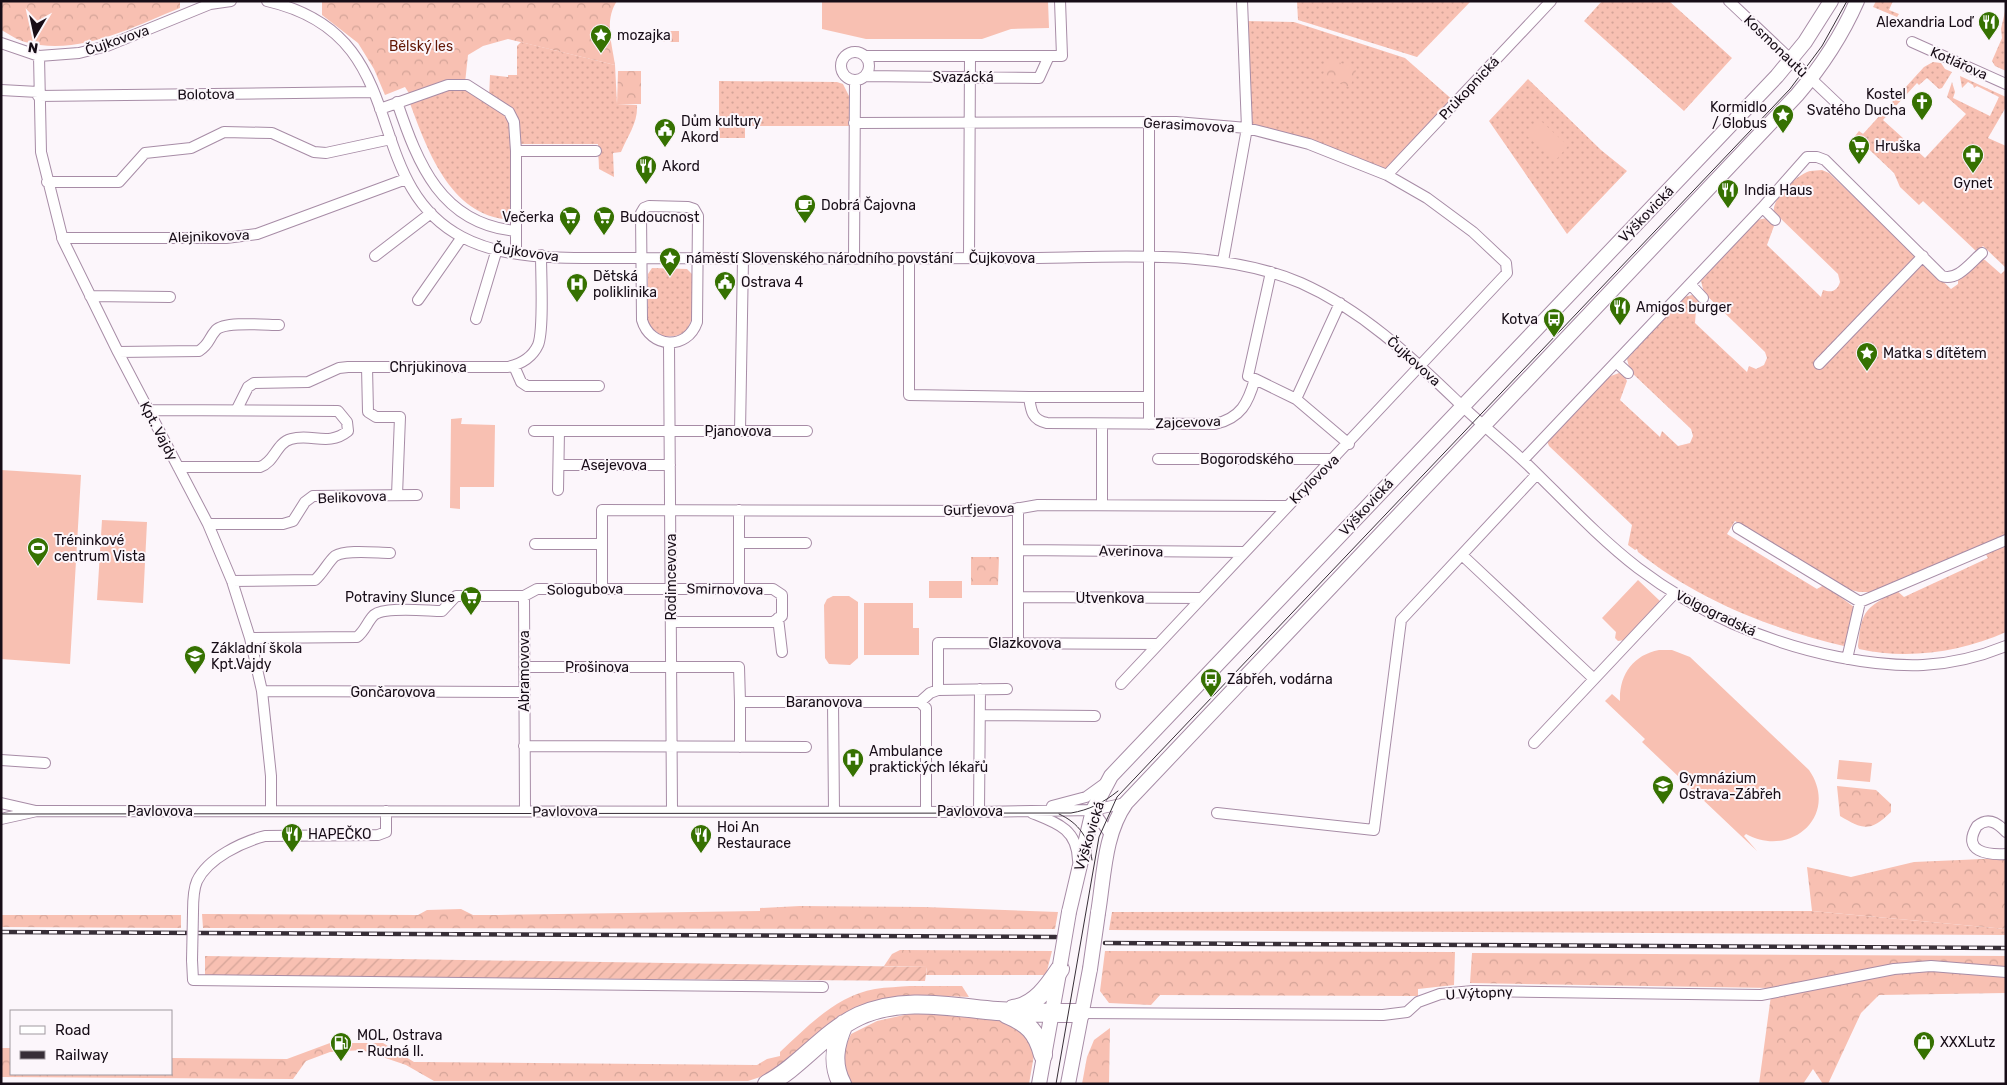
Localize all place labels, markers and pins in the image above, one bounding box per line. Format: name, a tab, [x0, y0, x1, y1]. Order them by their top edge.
restaurant icon: Alexandria Loď	[1977, 10, 2001, 41]
place label: Alexandria Loď	[1876, 14, 1974, 31]
place icon: mozajka	[589, 23, 613, 54]
place label: mozajka	[617, 27, 671, 44]
place label: Kostel Svatého Ducha	[1807, 86, 1906, 119]
church icon: Kostel Svatého Ducha	[1910, 90, 1934, 121]
place label: Kormidlo / Globus	[1710, 99, 1767, 132]
place icon: Kormidlo / Globus	[1771, 103, 1795, 134]
place label: Dům kultury Akord	[681, 113, 761, 146]
public building icon: Dům kultury Akord	[653, 117, 677, 148]
supermarket icon: Hruška	[1847, 134, 1871, 165]
place label: Hruška	[1875, 138, 1921, 155]
pharmacy icon: Gynet	[1961, 143, 1985, 174]
restaurant icon: Akord	[634, 154, 658, 185]
place label: Akord	[662, 158, 700, 175]
place label: Gynet	[1953, 175, 1993, 192]
restaurant icon: India Haus	[1716, 178, 1740, 209]
place label: India Haus	[1744, 182, 1812, 199]
cafe icon: Dobrá Čajovna	[793, 193, 817, 224]
place label: Dobrá Čajovna	[821, 196, 916, 214]
supermarket icon: Večerka	[558, 205, 582, 236]
supermarket icon: Budoucnost	[592, 205, 616, 236]
place label: Večerka	[502, 209, 554, 226]
place label: Budoucnost	[620, 209, 700, 226]
place icon: náměstí Slovenského národního povstání	[658, 246, 682, 277]
place label: náměstí Slovenského národního povstání	[686, 250, 954, 267]
place label: Dětská poliklinika	[593, 268, 657, 301]
public building icon: Ostrava 4	[713, 270, 737, 301]
hospital icon: Dětská poliklinika	[565, 272, 589, 303]
place label: Ostrava 4	[741, 274, 804, 291]
restaurant icon: Amigos burger	[1608, 295, 1632, 326]
place label: Amigos burger	[1636, 299, 1732, 316]
bus stop icon: Kotva	[1542, 307, 1566, 338]
place label: Kotva	[1501, 311, 1538, 328]
place icon: Matka s dítětem	[1855, 341, 1879, 372]
place label: Matka s dítětem	[1883, 345, 1987, 362]
place label: Tréninkové centrum Vista	[54, 532, 146, 565]
sports icon: Tréninkové centrum Vista	[26, 536, 50, 567]
supermarket icon: Potraviny Slunce	[459, 585, 483, 616]
place label: Potraviny Slunce	[345, 589, 455, 606]
place label: Základní škola Kpt.Vajdy	[211, 640, 302, 673]
school or university icon: Základní škola Kpt.Vajdy	[183, 644, 207, 675]
bus stop icon: Zábřeh, vodárna	[1199, 667, 1223, 698]
place label: Zábřeh, vodárna	[1227, 671, 1333, 688]
place label: Ambulance praktických lékařů	[869, 743, 988, 776]
hospital icon: Ambulance praktických lékařů	[841, 747, 865, 778]
place label: Gymnázium Ostrava-Zábřeh	[1679, 770, 1781, 803]
school or university icon: Gymnázium Ostrava-Zábřeh	[1651, 774, 1675, 805]
place label: Hoi An Restaurace	[717, 819, 791, 852]
restaurant icon: HAPEČKO	[280, 822, 304, 853]
restaurant icon: Hoi An Restaurace	[689, 823, 713, 854]
place label: HAPEČKO	[308, 825, 371, 843]
place label: MOL, Ostrava - Rudná II.	[357, 1027, 442, 1060]
shop icon: XXXLutz	[1912, 1030, 1936, 1061]
fuel station icon: MOL, Ostrava - Rudná II.	[329, 1031, 353, 1062]
place label: XXXLutz	[1940, 1034, 1995, 1051]

